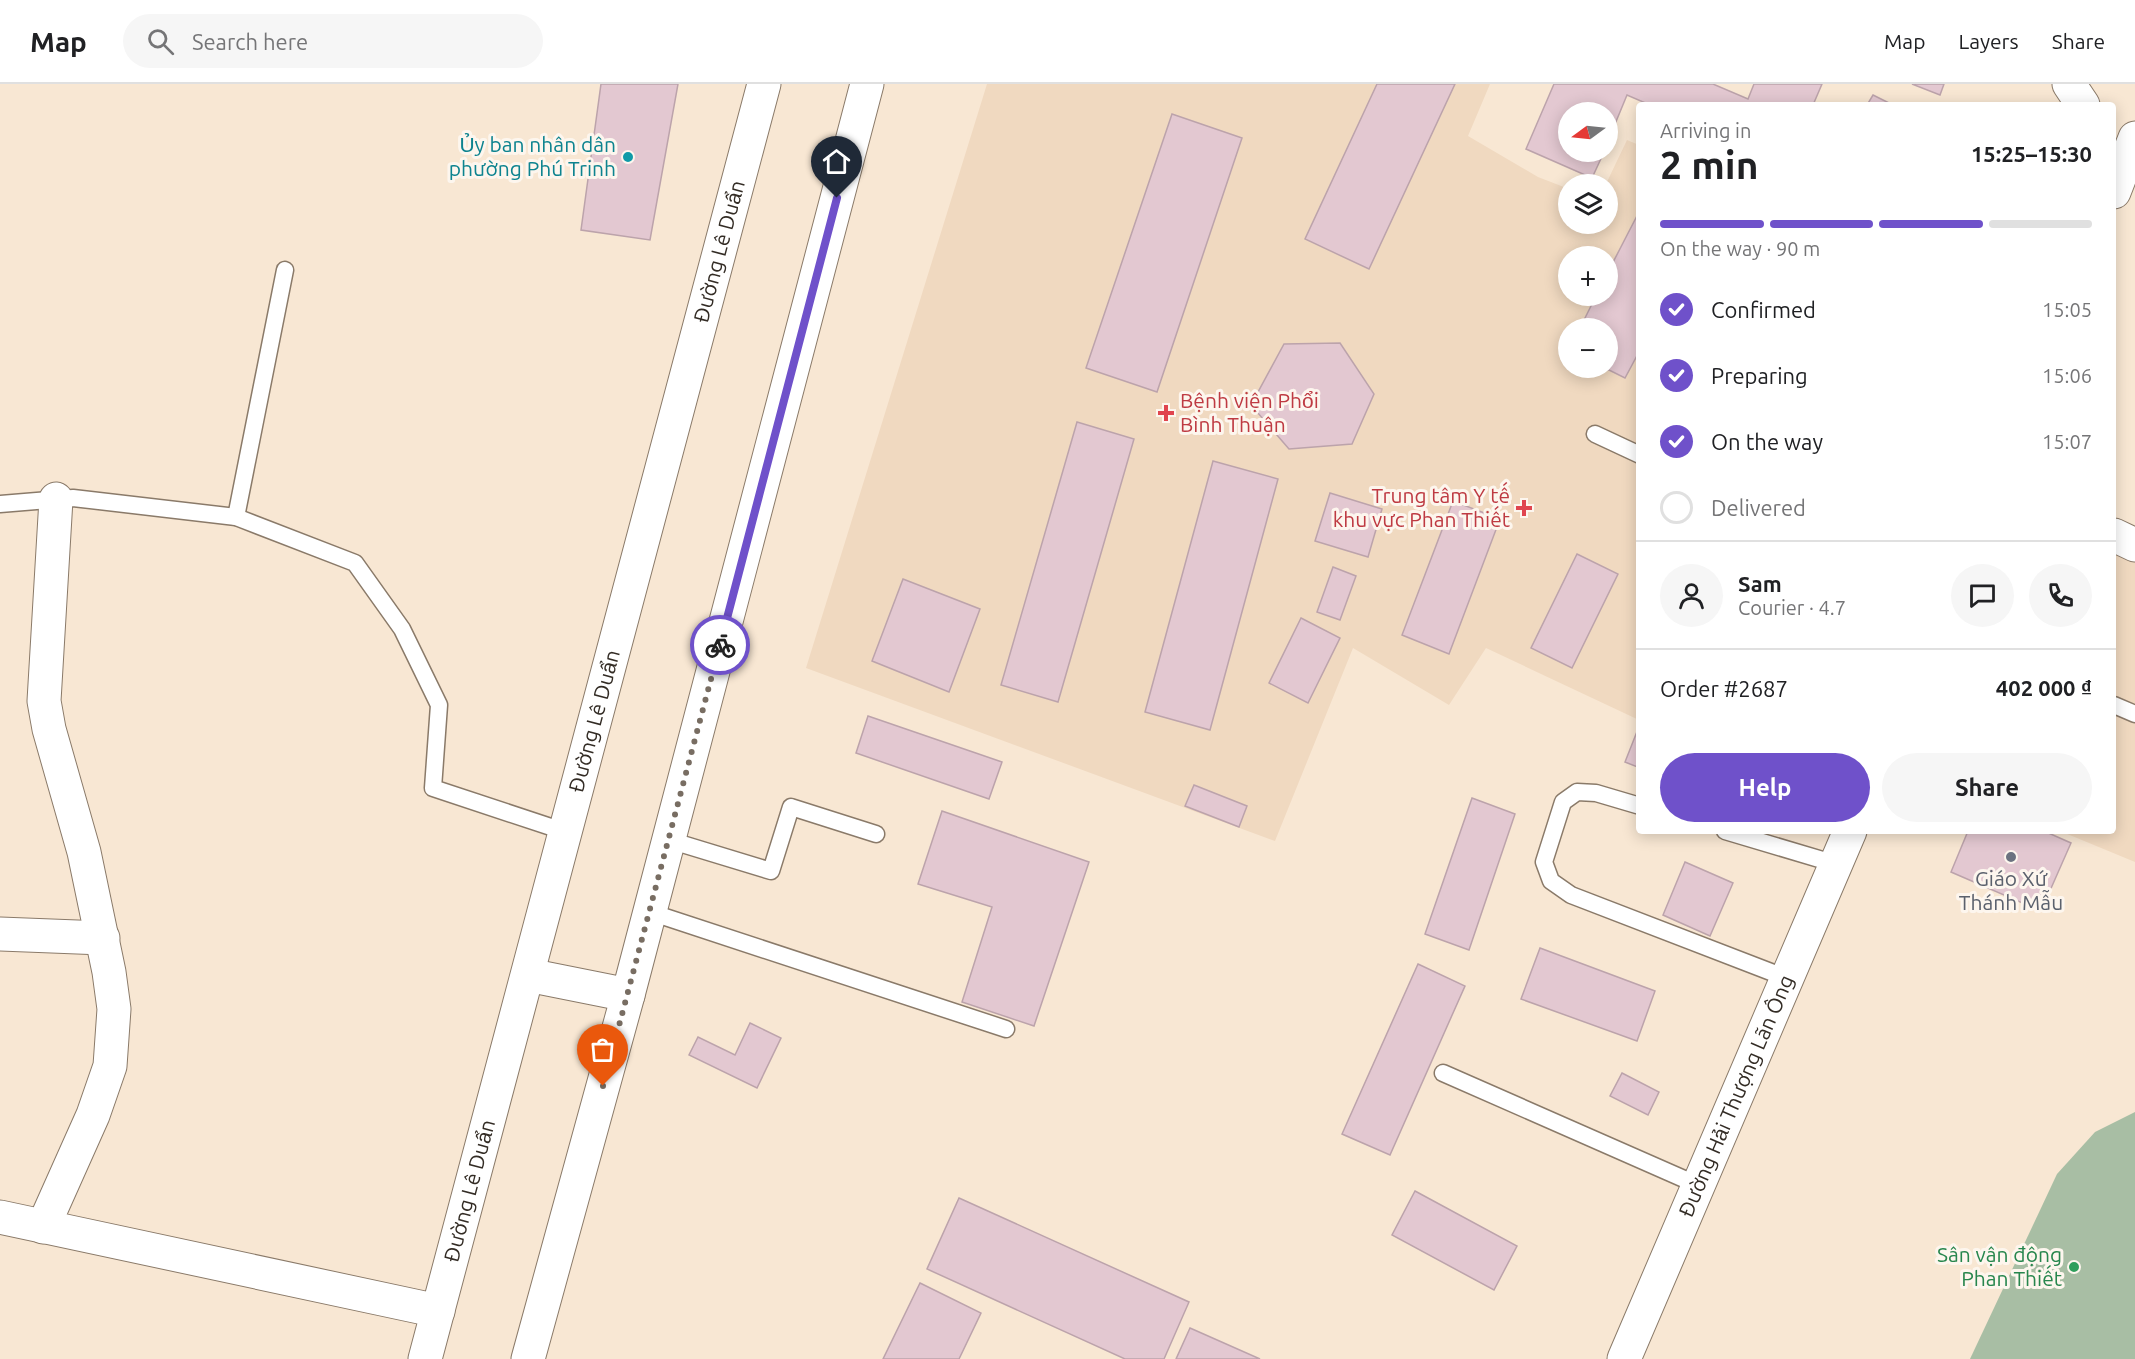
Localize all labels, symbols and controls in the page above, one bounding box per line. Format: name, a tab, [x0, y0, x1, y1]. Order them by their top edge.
search box	[123, 14, 543, 68]
icon: search	[144, 25, 177, 58]
text: Map	[30, 26, 87, 57]
text: Search here	[192, 29, 308, 54]
text: Map	[1884, 29, 1925, 53]
text: Layers	[1958, 29, 2019, 53]
text: Share	[2052, 29, 2105, 53]
north arrow	[1558, 102, 1618, 162]
map controls	[1558, 102, 1618, 378]
text: Arriving in	[1660, 119, 1751, 142]
place label: Ủy ban nhân dân phường Phú Trinh	[449, 132, 616, 180]
pin	[811, 136, 862, 198]
text: 15:25–15:30	[1971, 141, 2092, 166]
text: 2 min	[1660, 143, 1759, 186]
icon: home	[820, 145, 853, 178]
marker: Ủy ban nhân dân phường Phú Trinh	[621, 150, 635, 164]
button: layers	[1558, 174, 1618, 234]
street label: Đường Lê Duẩn	[688, 177, 749, 325]
text: On the way · 90 m	[1660, 237, 1820, 260]
button: +	[1558, 246, 1618, 306]
icon: check	[1660, 293, 1693, 326]
text: Confirmed	[1711, 297, 1816, 322]
text: 15:05	[2042, 298, 2092, 321]
button: −	[1558, 318, 1618, 378]
icon: check	[1660, 359, 1693, 392]
text: Preparing	[1711, 363, 1808, 388]
text: 15:06	[2042, 364, 2092, 387]
place label: Bệnh viện Phổi Bình Thuận	[1180, 388, 1319, 436]
marker: Bệnh viện Phổi Bình Thuận	[1157, 404, 1175, 422]
icon: check	[1660, 425, 1693, 458]
text: On the way	[1711, 429, 1823, 454]
text: 15:07	[2042, 430, 2092, 453]
place label: Trung tâm Y tế khu vực Phan Thiết	[1333, 481, 1510, 531]
text: Delivered	[1711, 495, 1806, 520]
marker: Trung tâm Y tế khu vực Phan Thiết	[1515, 499, 1533, 517]
button: person	[1660, 564, 1723, 627]
button: chat	[1951, 564, 2014, 627]
button: phone	[2029, 564, 2092, 627]
text: Sam	[1738, 571, 1782, 596]
text: Courier · 4.7	[1738, 596, 1846, 619]
courier	[690, 615, 750, 675]
icon: bike	[704, 629, 737, 662]
street label: Đường Lê Duẩn	[563, 647, 624, 795]
text: 402 000 ₫	[1996, 675, 2092, 700]
text: Order #2687	[1660, 676, 1788, 701]
button: Help	[1660, 753, 1870, 822]
button: Share	[1882, 753, 2092, 822]
marker: Giáo Xứ Thánh Mẫu	[2004, 850, 2018, 864]
place label: Giáo Xứ Thánh Mẫu	[1959, 866, 2063, 914]
street label: Đường Hải Thượng Lãn Ông	[1673, 971, 1798, 1220]
pin	[577, 1024, 628, 1086]
icon: bag	[586, 1033, 619, 1066]
street label: Đường Lê Duẩn	[438, 1117, 499, 1264]
place label: Sân vận động Phan Thiết	[1937, 1242, 2062, 1290]
marker: Sân vận động Phan Thiết	[2067, 1260, 2081, 1274]

